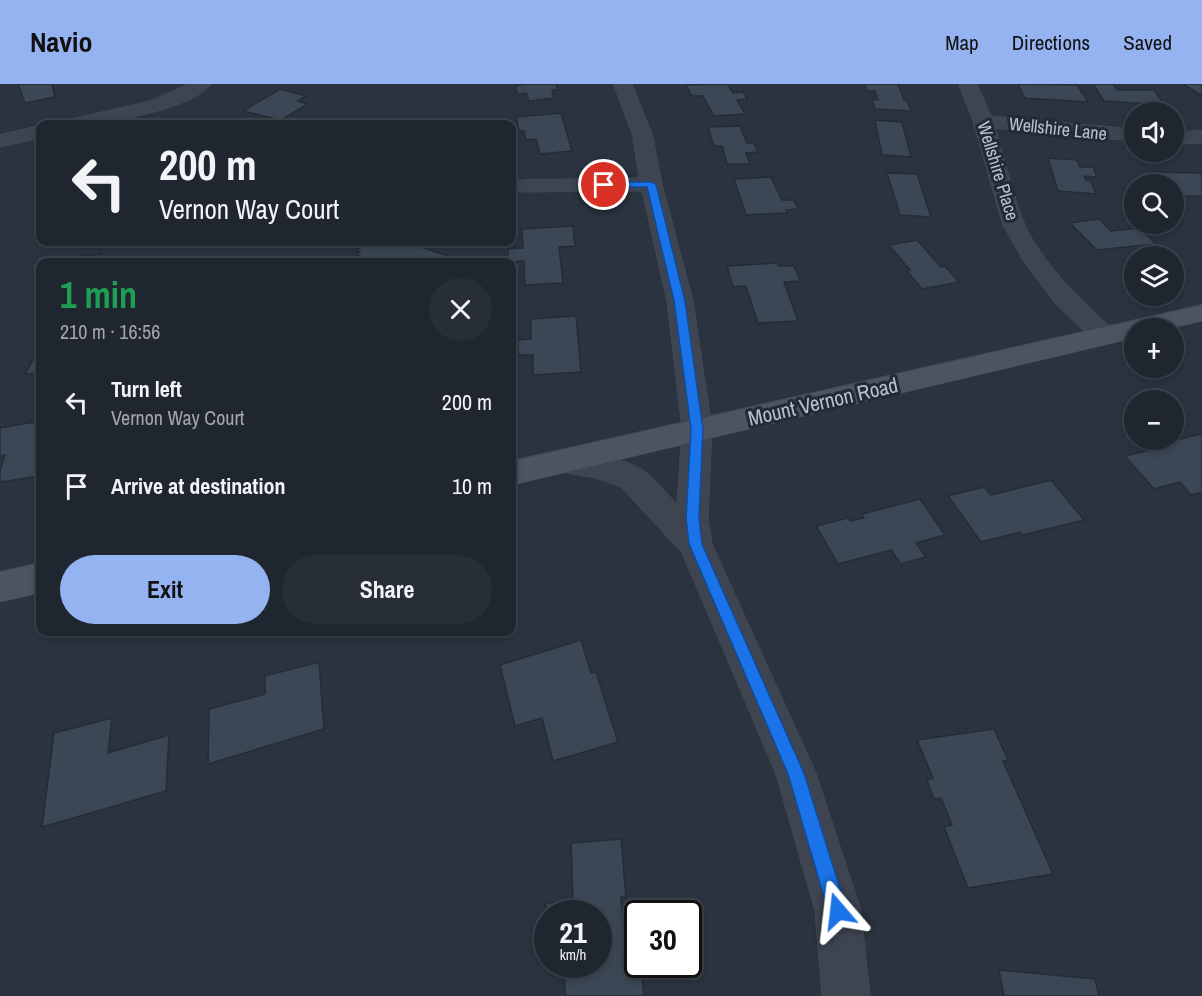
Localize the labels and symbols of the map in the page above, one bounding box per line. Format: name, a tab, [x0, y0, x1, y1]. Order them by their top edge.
street label: Wellshire Lane	[1008, 111, 1108, 146]
street label: Wellshire Place	[972, 118, 1025, 223]
pin	[578, 159, 629, 210]
street label: Mount Vernon Road	[745, 370, 901, 433]
position arrow	[806, 879, 870, 943]
speed limit sign: 30	[624, 900, 702, 978]

